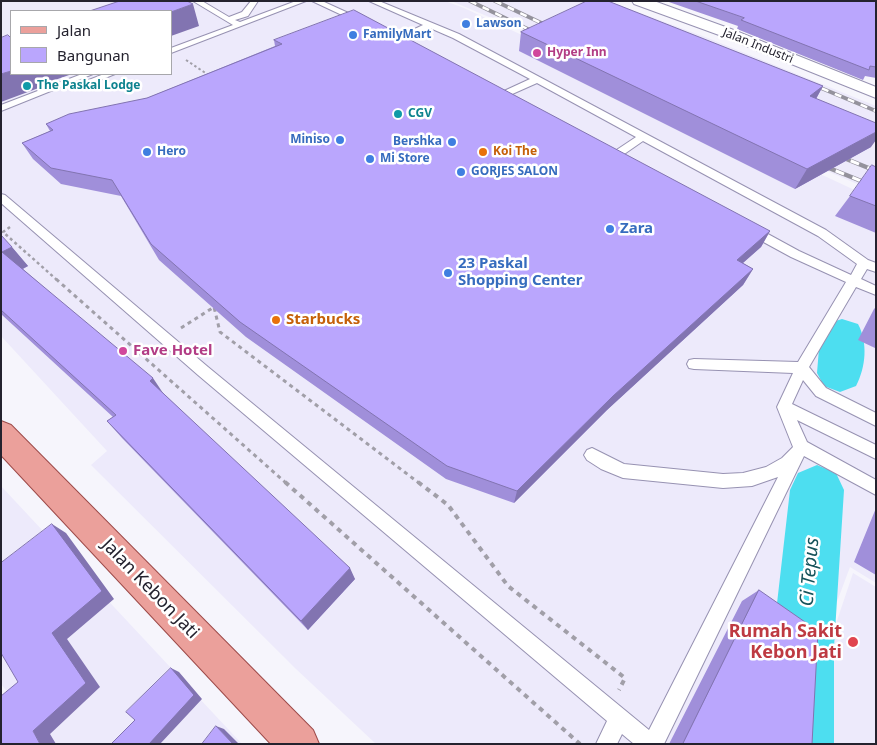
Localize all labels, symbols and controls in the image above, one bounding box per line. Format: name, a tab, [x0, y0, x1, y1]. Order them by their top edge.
legend	[10, 10, 172, 75]
place label: Lawson	[476, 17, 521, 31]
marker: Lawson	[460, 18, 472, 30]
text: Jalan	[57, 20, 91, 40]
street label: Jalan Industri	[721, 25, 795, 67]
place label: FamilyMart	[363, 28, 432, 42]
marker: FamilyMart	[347, 29, 359, 41]
text: Bangunan	[57, 45, 130, 65]
place label: Hyper Inn	[547, 46, 607, 60]
marker: Hyper Inn	[531, 47, 543, 59]
place label: The Paskal Lodge	[37, 79, 141, 93]
marker: The Paskal Lodge	[21, 80, 33, 92]
place label: CGV	[408, 107, 432, 121]
marker: CGV	[392, 108, 404, 120]
place label: Miniso	[290, 133, 330, 147]
marker: Miniso	[334, 134, 346, 146]
place label: Bershka	[393, 135, 442, 149]
marker: Bershka	[446, 136, 458, 148]
place label: Hero	[157, 145, 186, 159]
place label: Koi The	[493, 145, 537, 159]
marker: Hero	[141, 146, 153, 158]
marker: Koi The	[477, 146, 489, 158]
place label: Mi Store	[380, 152, 430, 166]
marker: Mi Store	[364, 153, 376, 165]
place label: GORJES SALON	[471, 165, 558, 179]
marker: GORJES SALON	[455, 166, 467, 178]
place label: Zara	[620, 220, 653, 238]
marker: Zara	[604, 223, 616, 235]
place label: 23 Paskal Shopping Center	[458, 255, 582, 290]
marker: 23 Paskal Shopping Center	[442, 267, 454, 279]
place label: Starbucks	[286, 311, 360, 329]
marker: Starbucks	[270, 314, 282, 326]
place label: Fave Hotel	[133, 342, 212, 360]
marker: Fave Hotel	[117, 345, 129, 357]
street label: Jalan Kebon Jati	[97, 534, 203, 644]
water label: Ci Tepus	[796, 537, 824, 607]
place label: Rumah Sakit Kebon Jati	[729, 621, 842, 664]
marker: Rumah Sakit Kebon Jati	[846, 635, 860, 649]

